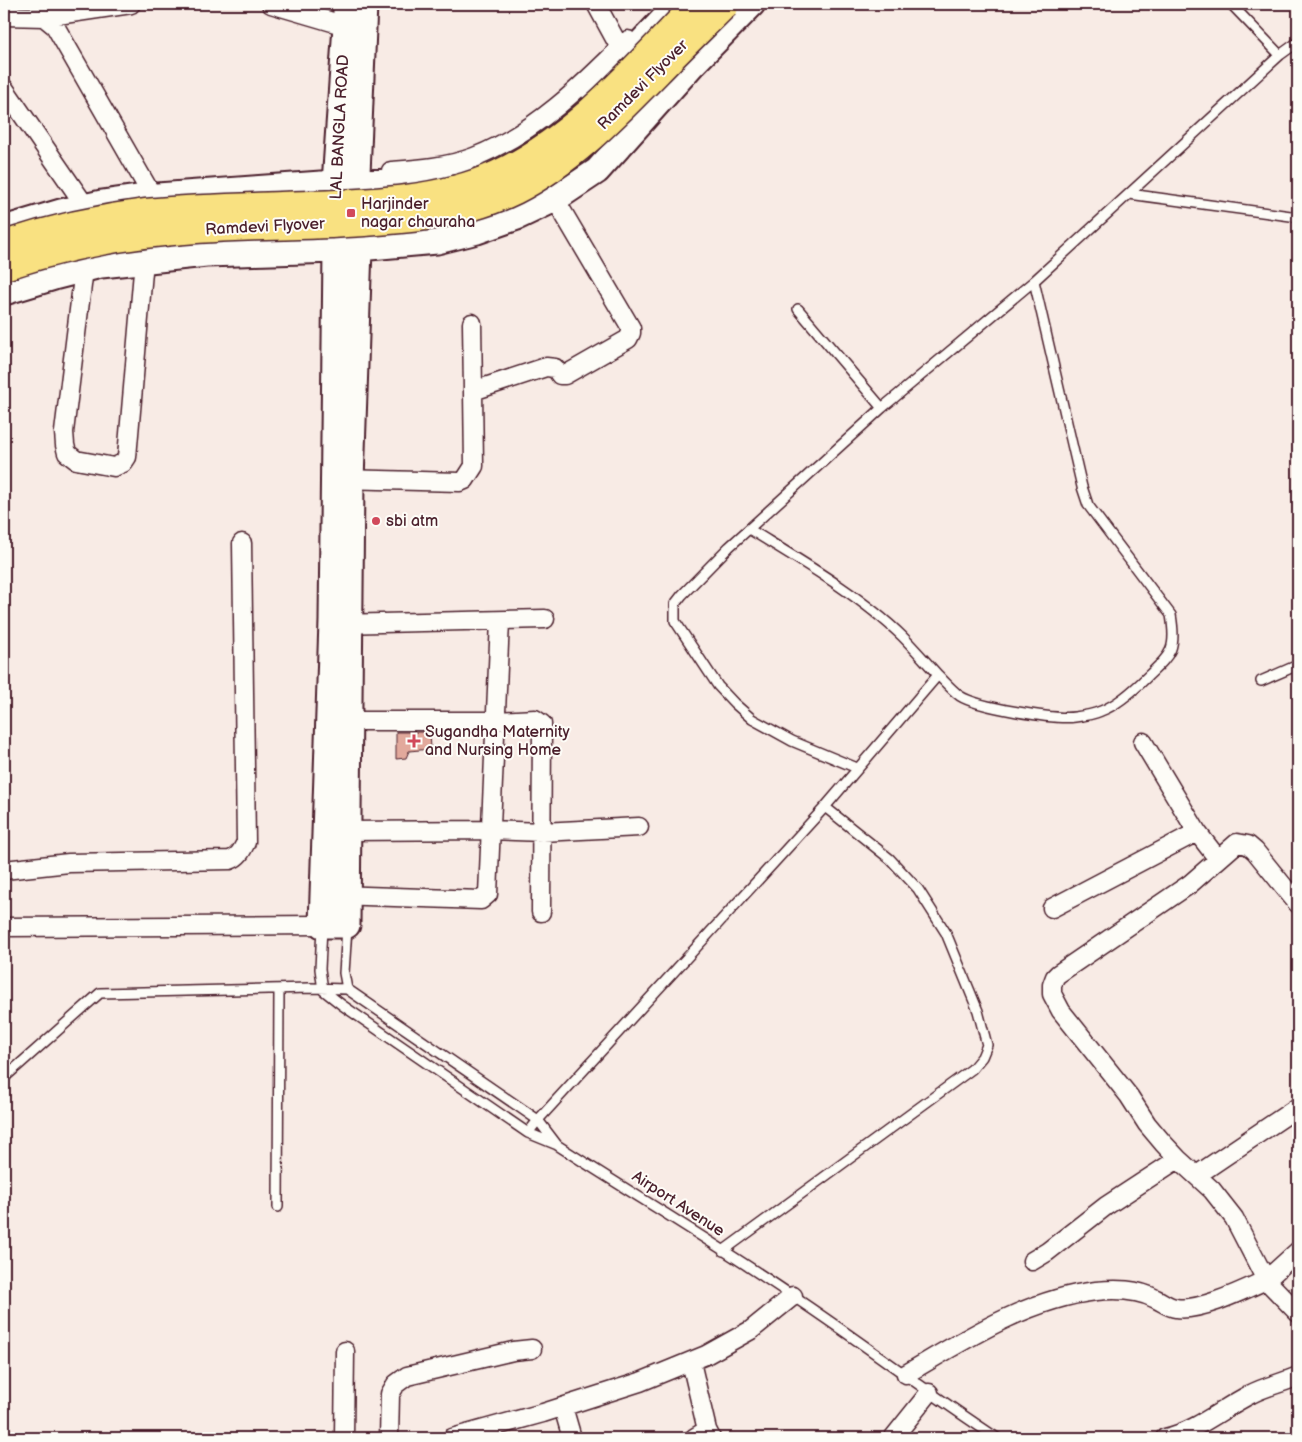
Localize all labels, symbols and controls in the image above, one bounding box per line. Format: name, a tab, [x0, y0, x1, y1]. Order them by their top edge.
street label: Ramdevi Flyover	[594, 36, 692, 134]
street label: LAL BANGLA ROAD	[327, 54, 353, 200]
place label: Harjinder nagar chauraha	[361, 195, 475, 232]
marker: Harjinder nagar chauraha	[345, 207, 357, 219]
street label: Ramdevi Flyover	[205, 214, 325, 240]
place label: sbi atm	[386, 512, 438, 531]
marker: sbi atm	[370, 515, 382, 527]
place label: Sugandha Maternity and Nursing Home	[425, 723, 571, 760]
marker: Sugandha Maternity and Nursing Home	[407, 734, 421, 748]
street label: Airport Avenue	[628, 1167, 728, 1241]

